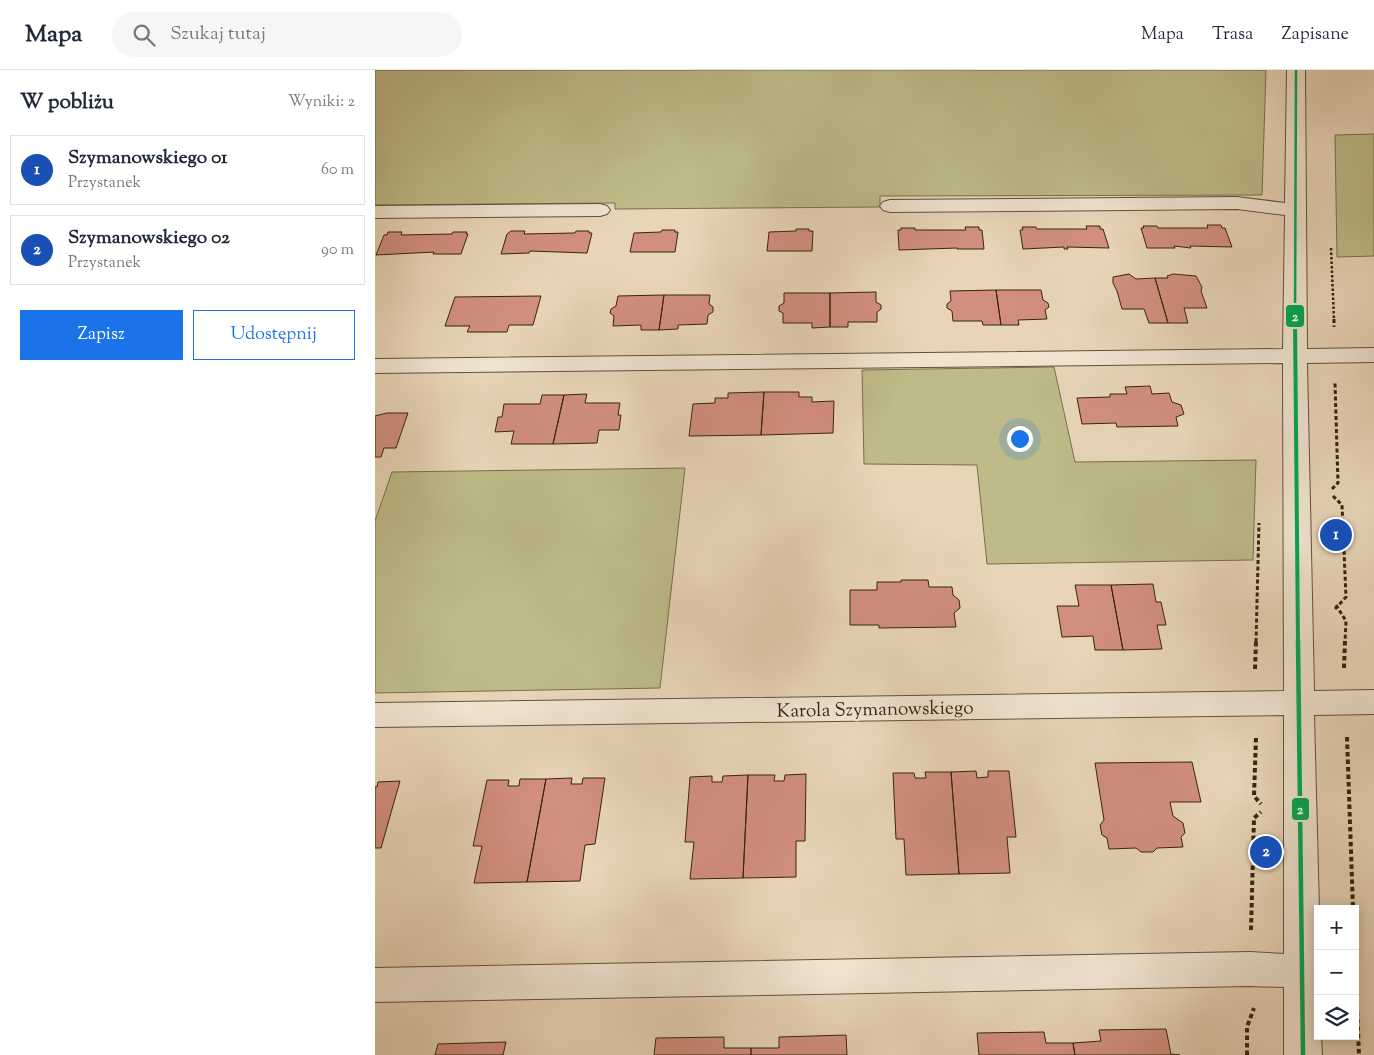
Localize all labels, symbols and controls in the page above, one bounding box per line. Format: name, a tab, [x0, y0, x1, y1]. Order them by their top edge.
search box	[112, 12, 462, 57]
text: Mapa	[25, 18, 82, 52]
icon: search	[130, 21, 158, 49]
text: Szukaj tutaj	[170, 21, 266, 48]
text: Mapa	[1141, 22, 1184, 48]
text: Trasa	[1212, 22, 1253, 48]
text: Zapisane	[1281, 22, 1349, 48]
text: W pobliżu	[20, 88, 114, 118]
text: Wyniki: 2	[288, 91, 355, 114]
text: Szymanowskiego 01	[68, 145, 227, 172]
text: 1	[34, 159, 40, 182]
text: 60 m	[321, 159, 354, 182]
text: Przystanek	[68, 172, 141, 195]
text: Szymanowskiego 02	[68, 225, 230, 252]
text: 2	[33, 239, 41, 262]
text: 90 m	[321, 239, 354, 262]
text: Przystanek	[68, 252, 141, 275]
line badge: 2	[1285, 304, 1305, 328]
text: 2	[1292, 308, 1299, 328]
button: Zapisz	[20, 310, 183, 360]
button: Udostępnij	[193, 310, 355, 360]
your location	[1007, 426, 1033, 452]
pin: 1	[1320, 516, 1352, 554]
street label: Karola Szymanowskiego	[776, 695, 974, 726]
line badge: 2	[1291, 797, 1310, 821]
text: 2	[1297, 801, 1304, 821]
pin: 2	[1250, 833, 1282, 871]
map controls	[1314, 905, 1359, 1040]
button: +	[1314, 905, 1359, 950]
button: −	[1314, 950, 1359, 995]
button: layers	[1314, 995, 1359, 1040]

